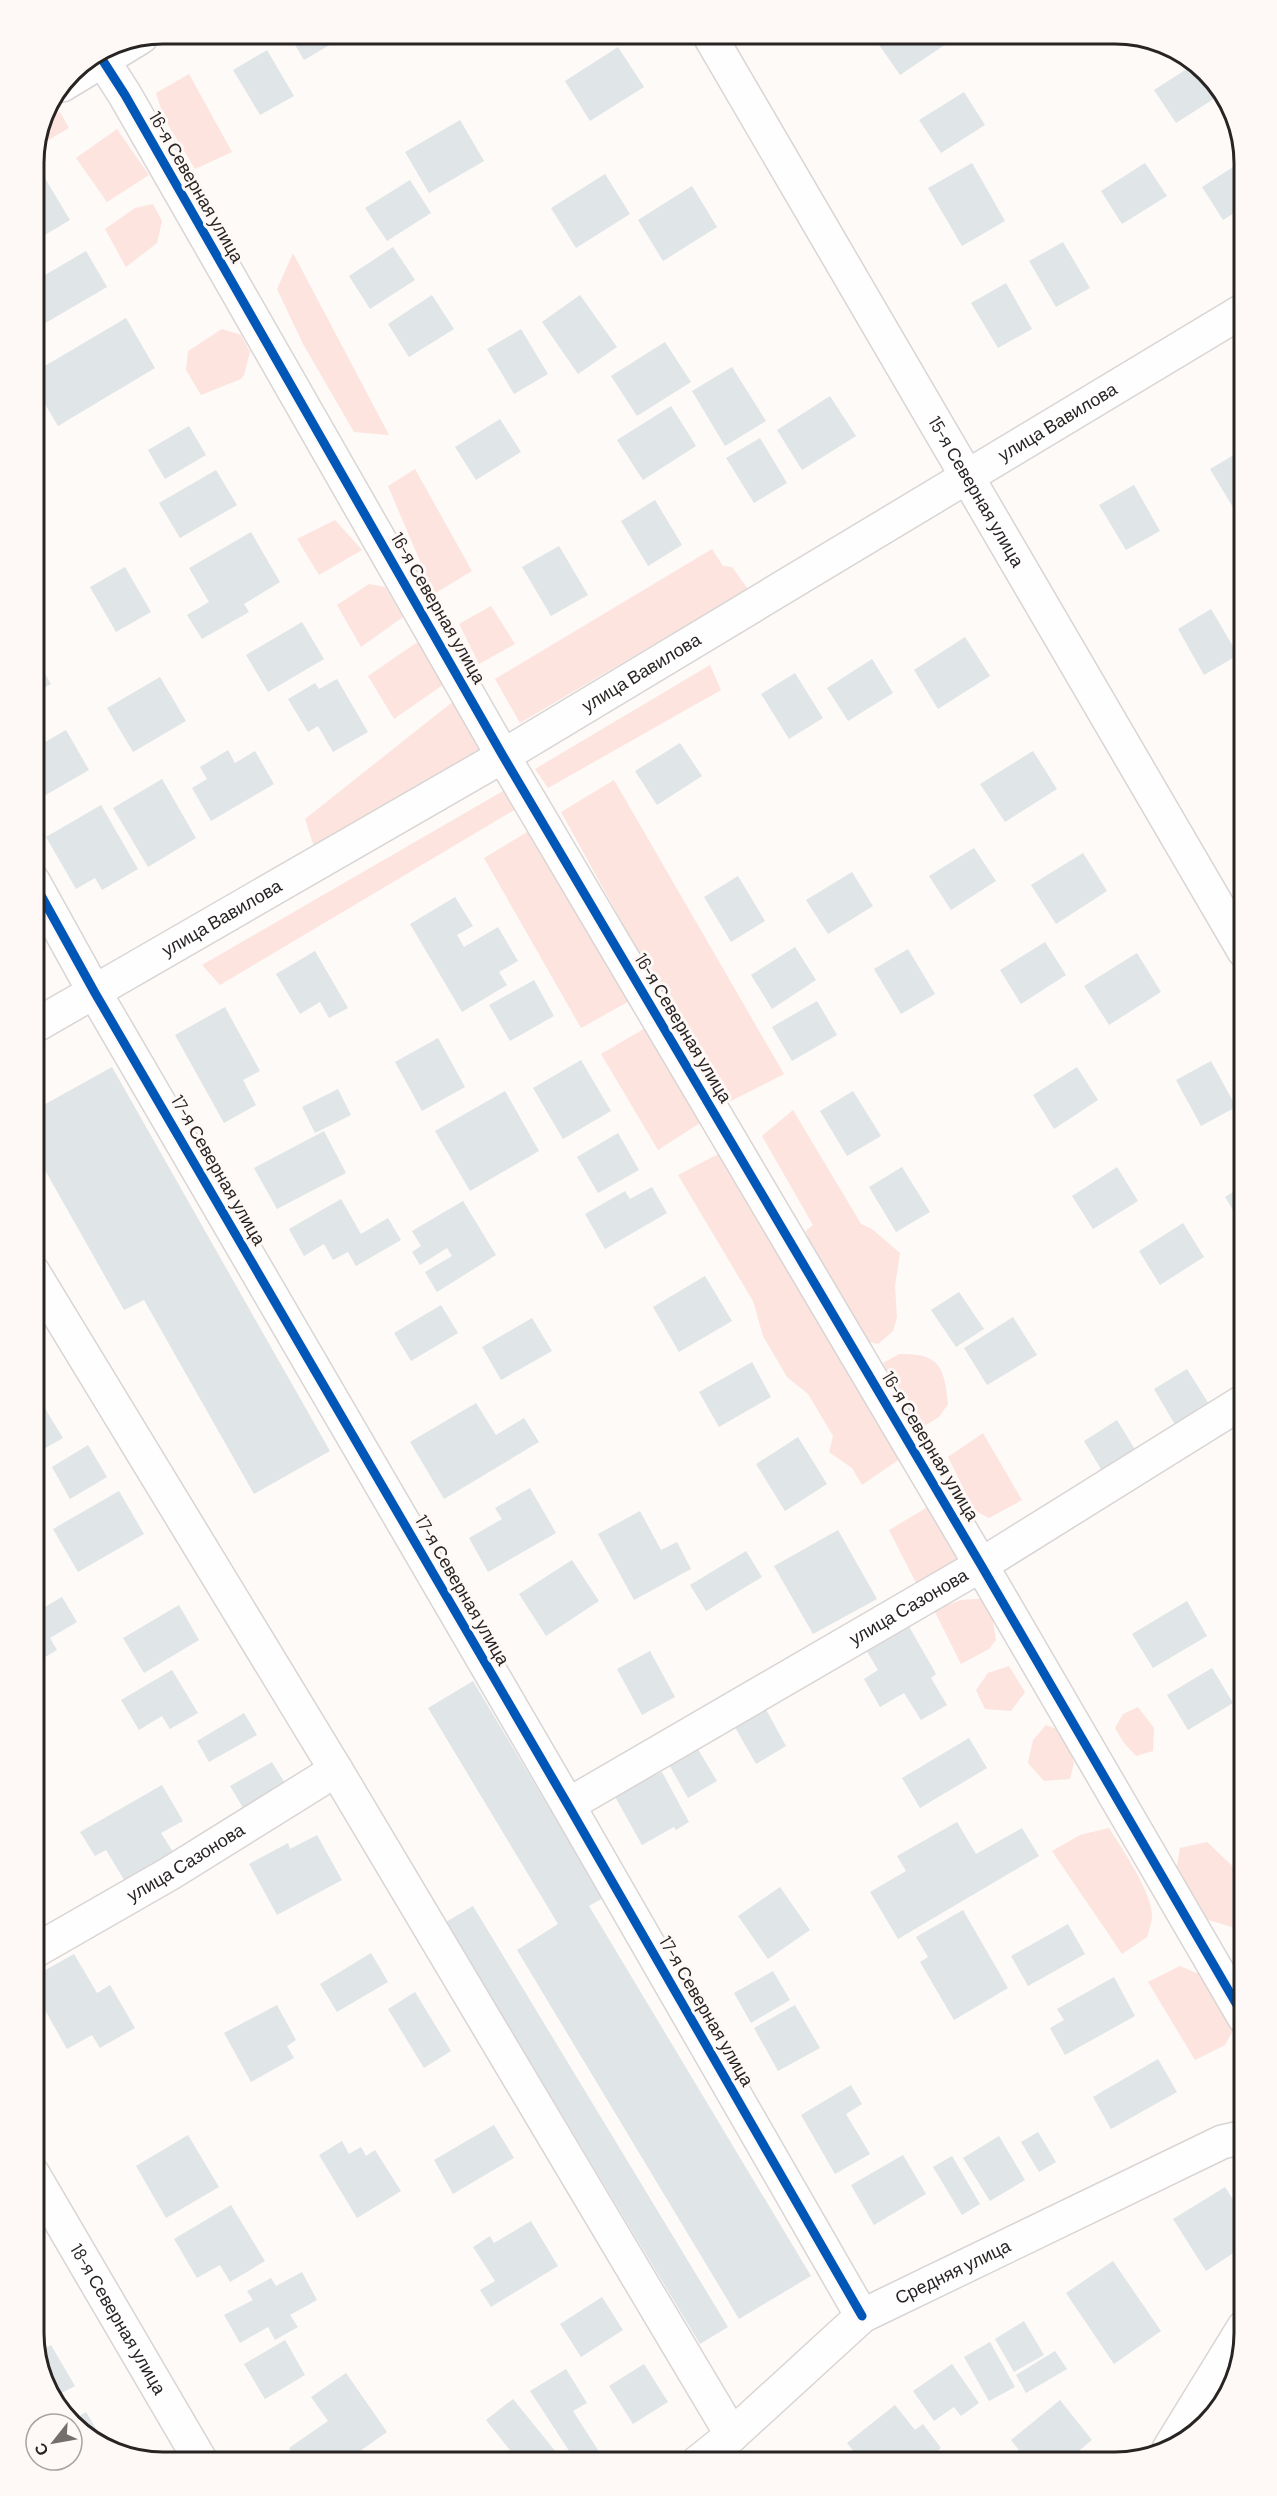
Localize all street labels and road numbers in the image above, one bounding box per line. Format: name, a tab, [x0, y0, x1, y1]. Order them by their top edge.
street label: 16-я Северная улица	[145, 107, 250, 267]
street label: улица Вавилова	[994, 377, 1122, 465]
street label: 15-я Северная улица	[924, 412, 1030, 571]
street label: 16-я Северная улица	[387, 528, 492, 688]
street label: улица Вавилова	[577, 627, 705, 716]
street label: улица Вавилова	[157, 874, 286, 960]
street label: 16-я Северная улица	[630, 948, 738, 1107]
street label: 17-я Северная улица	[167, 1090, 271, 1250]
street label: 16-я Северная улица	[877, 1366, 985, 1525]
street label: 17-я Северная улица	[411, 1510, 515, 1670]
street label: улица Сазонова	[845, 1563, 972, 1649]
street label: улица Сазонова	[123, 1817, 249, 1906]
street label: 17-я Северная улица	[655, 1931, 759, 2091]
street label: Средняя улица	[891, 2233, 1015, 2308]
street label: 18-я Северная улица	[66, 2239, 172, 2399]

